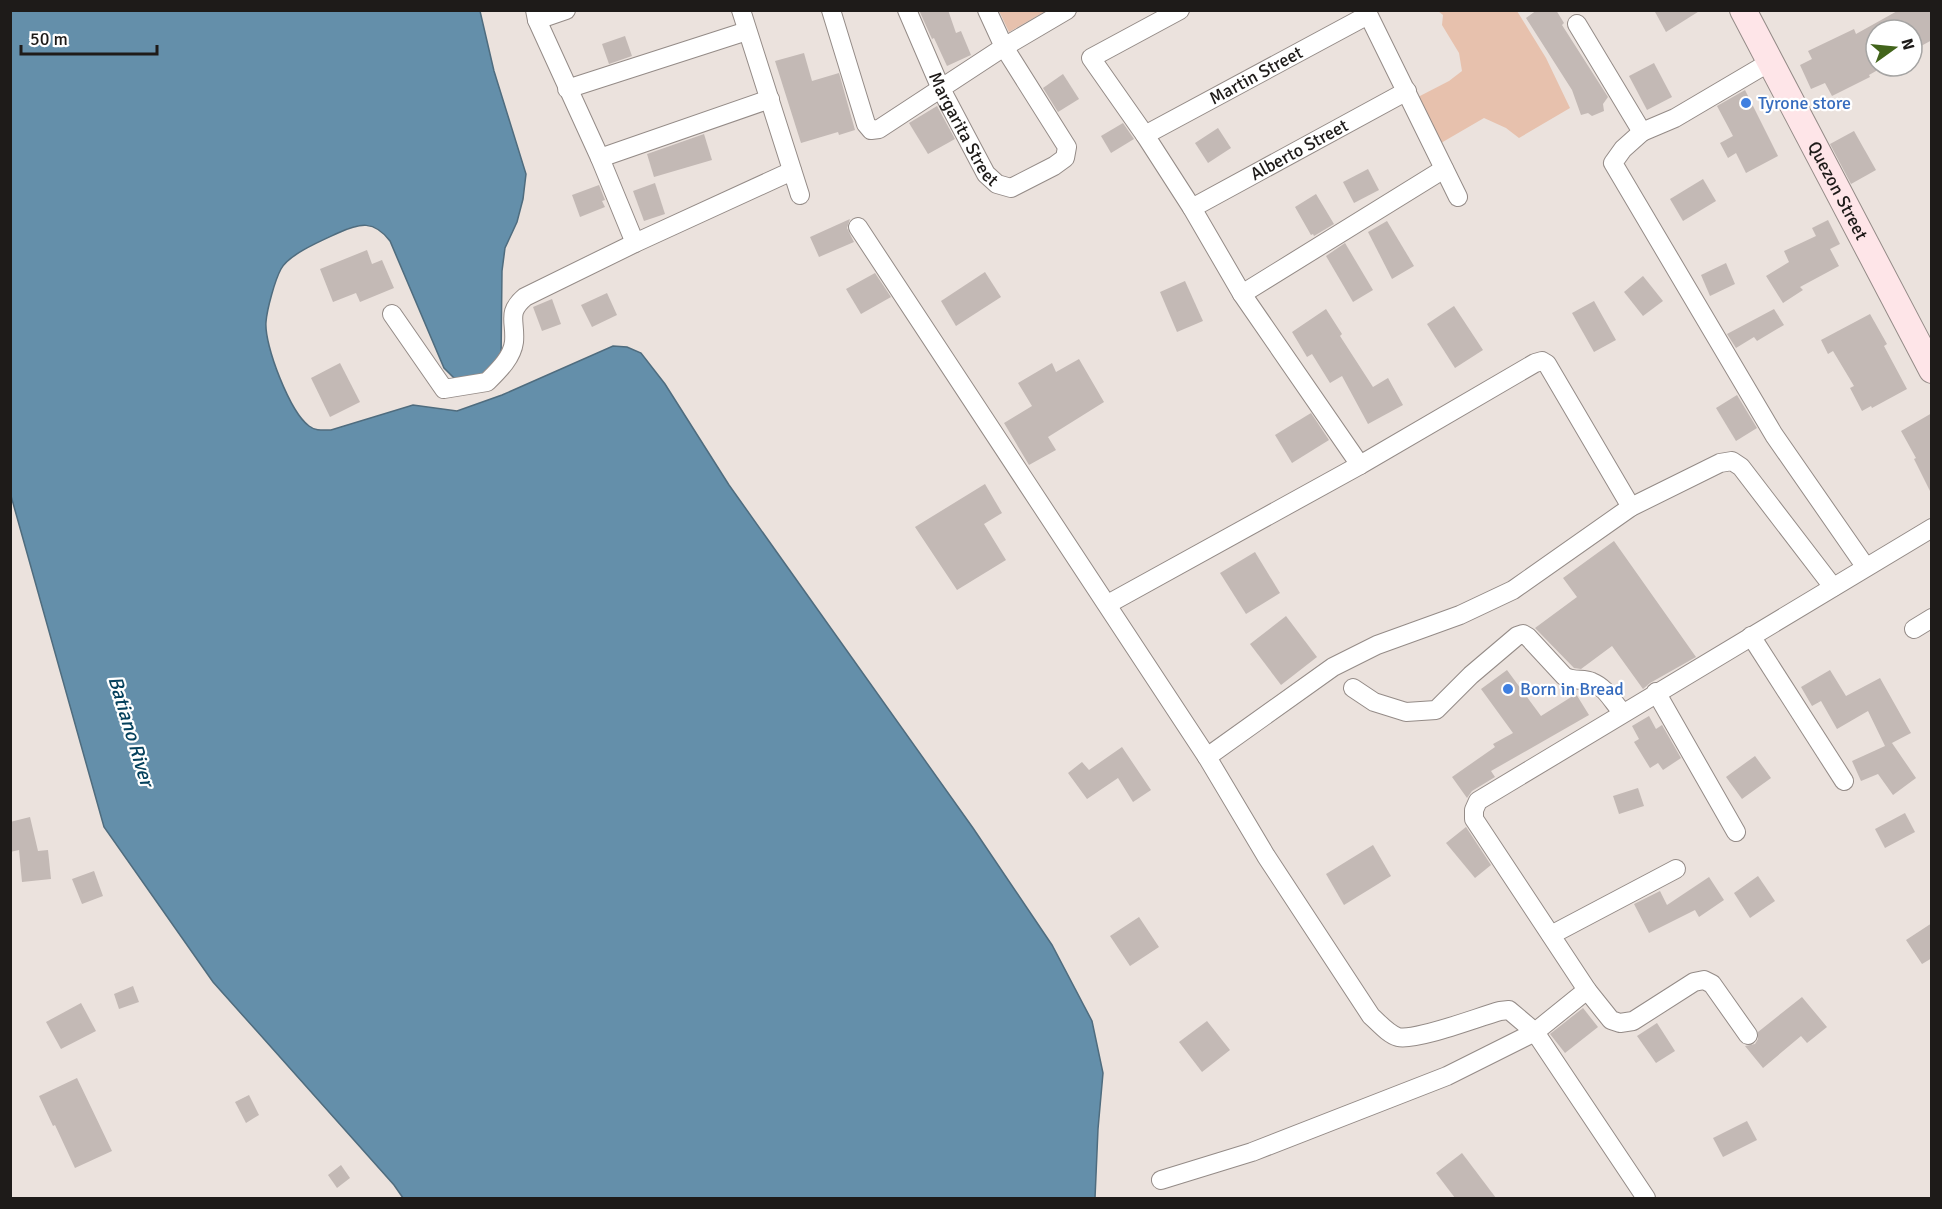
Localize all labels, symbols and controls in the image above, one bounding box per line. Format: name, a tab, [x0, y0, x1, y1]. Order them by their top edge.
scale bar	[21, 18, 158, 56]
north arrow	[1864, 18, 1924, 78]
text: 50 m	[30, 28, 68, 50]
text: N	[1896, 36, 1919, 52]
street label: Martin Street	[1205, 41, 1306, 109]
street label: Margarita Street	[924, 69, 1003, 191]
place label: Tyrone store	[1758, 92, 1851, 114]
marker: Tyrone store	[1739, 96, 1753, 110]
street label: Alberto Street	[1246, 114, 1352, 185]
street label: Quezon Street	[1803, 137, 1873, 244]
water label: Batiano River	[102, 673, 160, 792]
place label: Born in Bread	[1520, 678, 1624, 700]
marker: Born in Bread	[1501, 682, 1515, 696]

